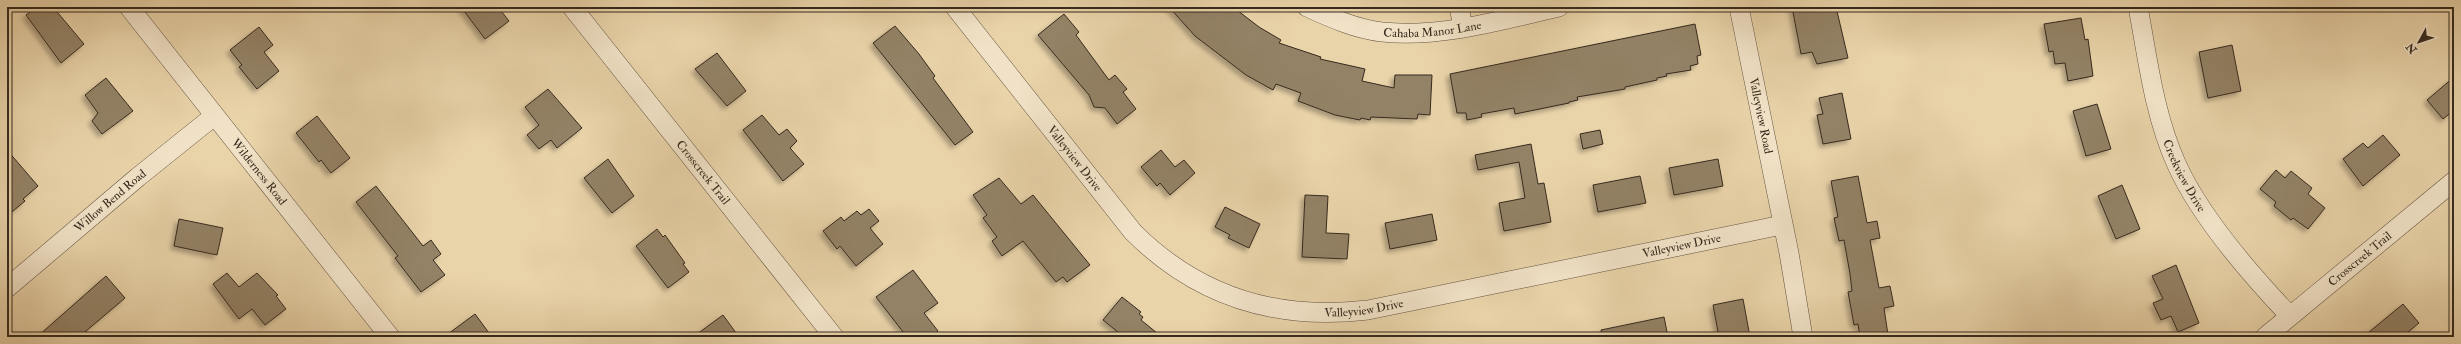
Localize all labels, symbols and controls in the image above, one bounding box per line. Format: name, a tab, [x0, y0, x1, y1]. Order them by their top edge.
street label: Cahaba Manor Lane	[1383, 18, 1483, 41]
north arrow	[2399, 22, 2439, 62]
text: N	[2403, 39, 2421, 57]
street label: Valleyview Road	[1746, 77, 1776, 155]
street label: Valleyview Drive	[1044, 123, 1105, 195]
street label: Wilderness Road	[227, 135, 290, 208]
street label: Crosscreek Trail	[673, 137, 733, 208]
street label: Creekview Drive	[2159, 138, 2209, 215]
street label: Willow Bend Road	[70, 166, 149, 236]
street label: Crosscreek Trail	[2325, 228, 2395, 290]
street label: Valleyview Drive	[1641, 231, 1722, 261]
street label: Valleyview Drive	[1324, 296, 1405, 321]

